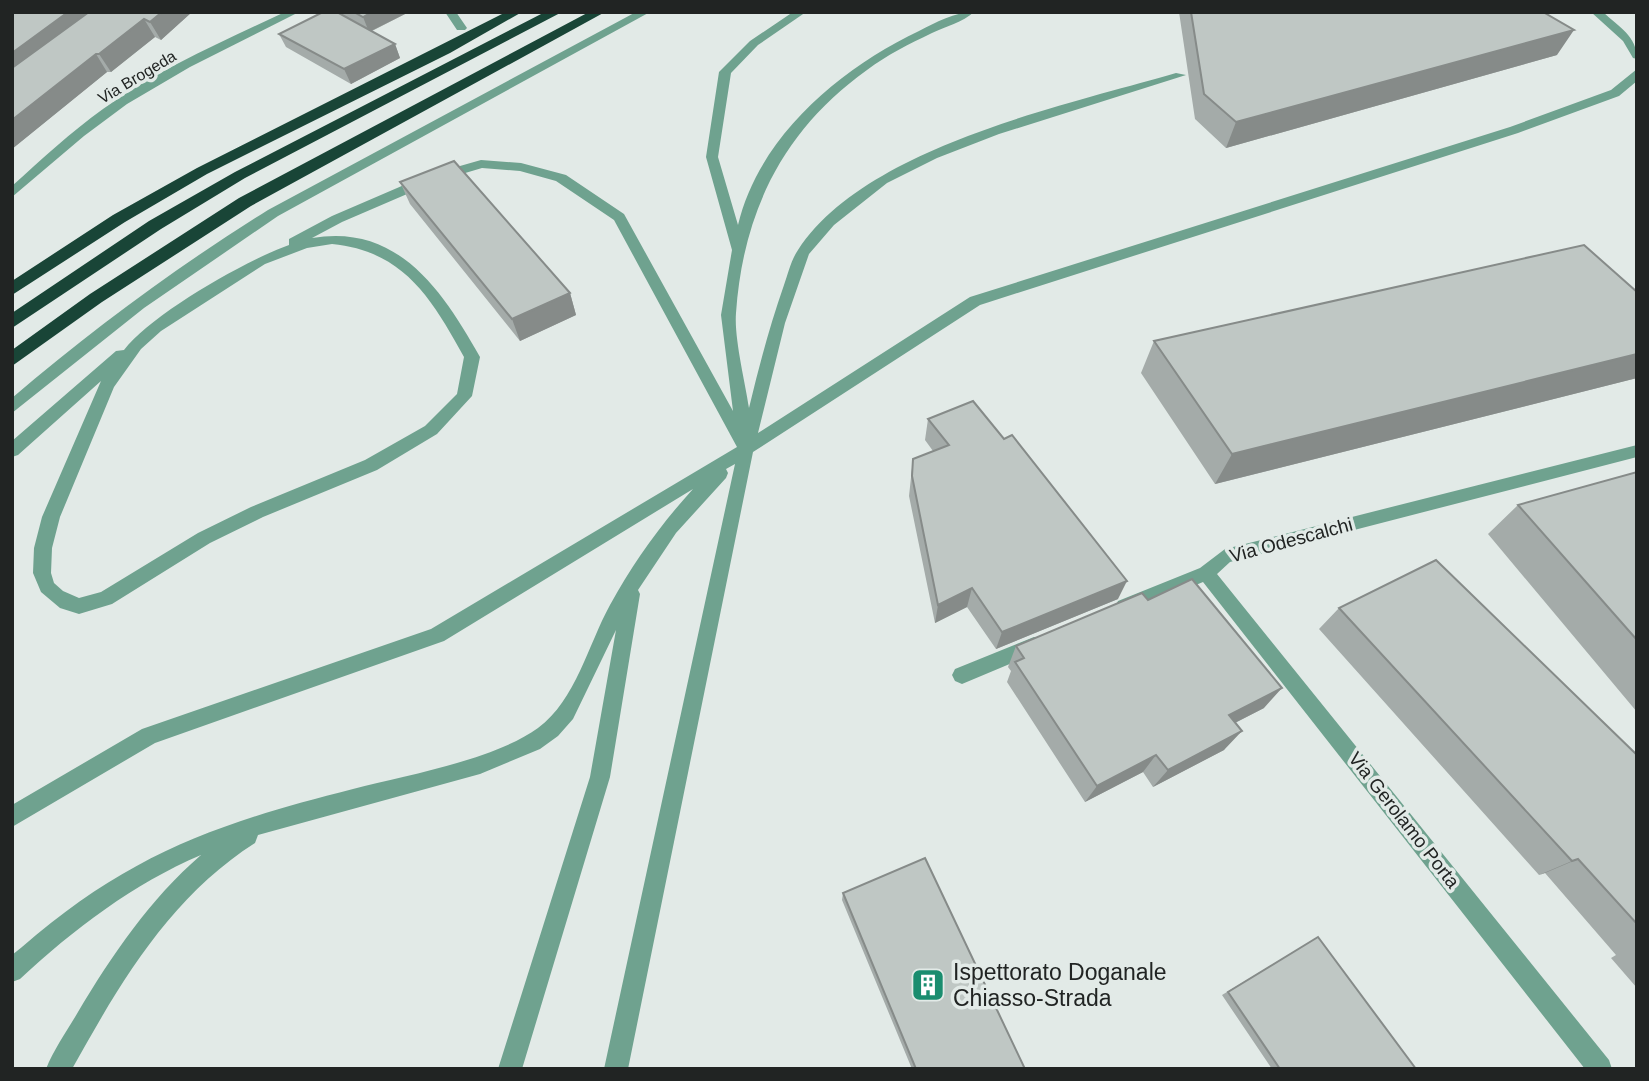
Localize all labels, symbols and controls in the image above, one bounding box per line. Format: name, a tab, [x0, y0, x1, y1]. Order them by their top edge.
street label: Via Brogeda	[95, 47, 179, 107]
street label: Via Odescalchi	[1227, 514, 1355, 566]
street label: Via Gerolamo Porta	[1344, 748, 1464, 892]
place label: Ispettorato Doganale Chiasso-Strada	[953, 959, 1167, 1011]
building icon: Ispettorato Doganale Chiasso-Strada	[909, 966, 947, 1004]

